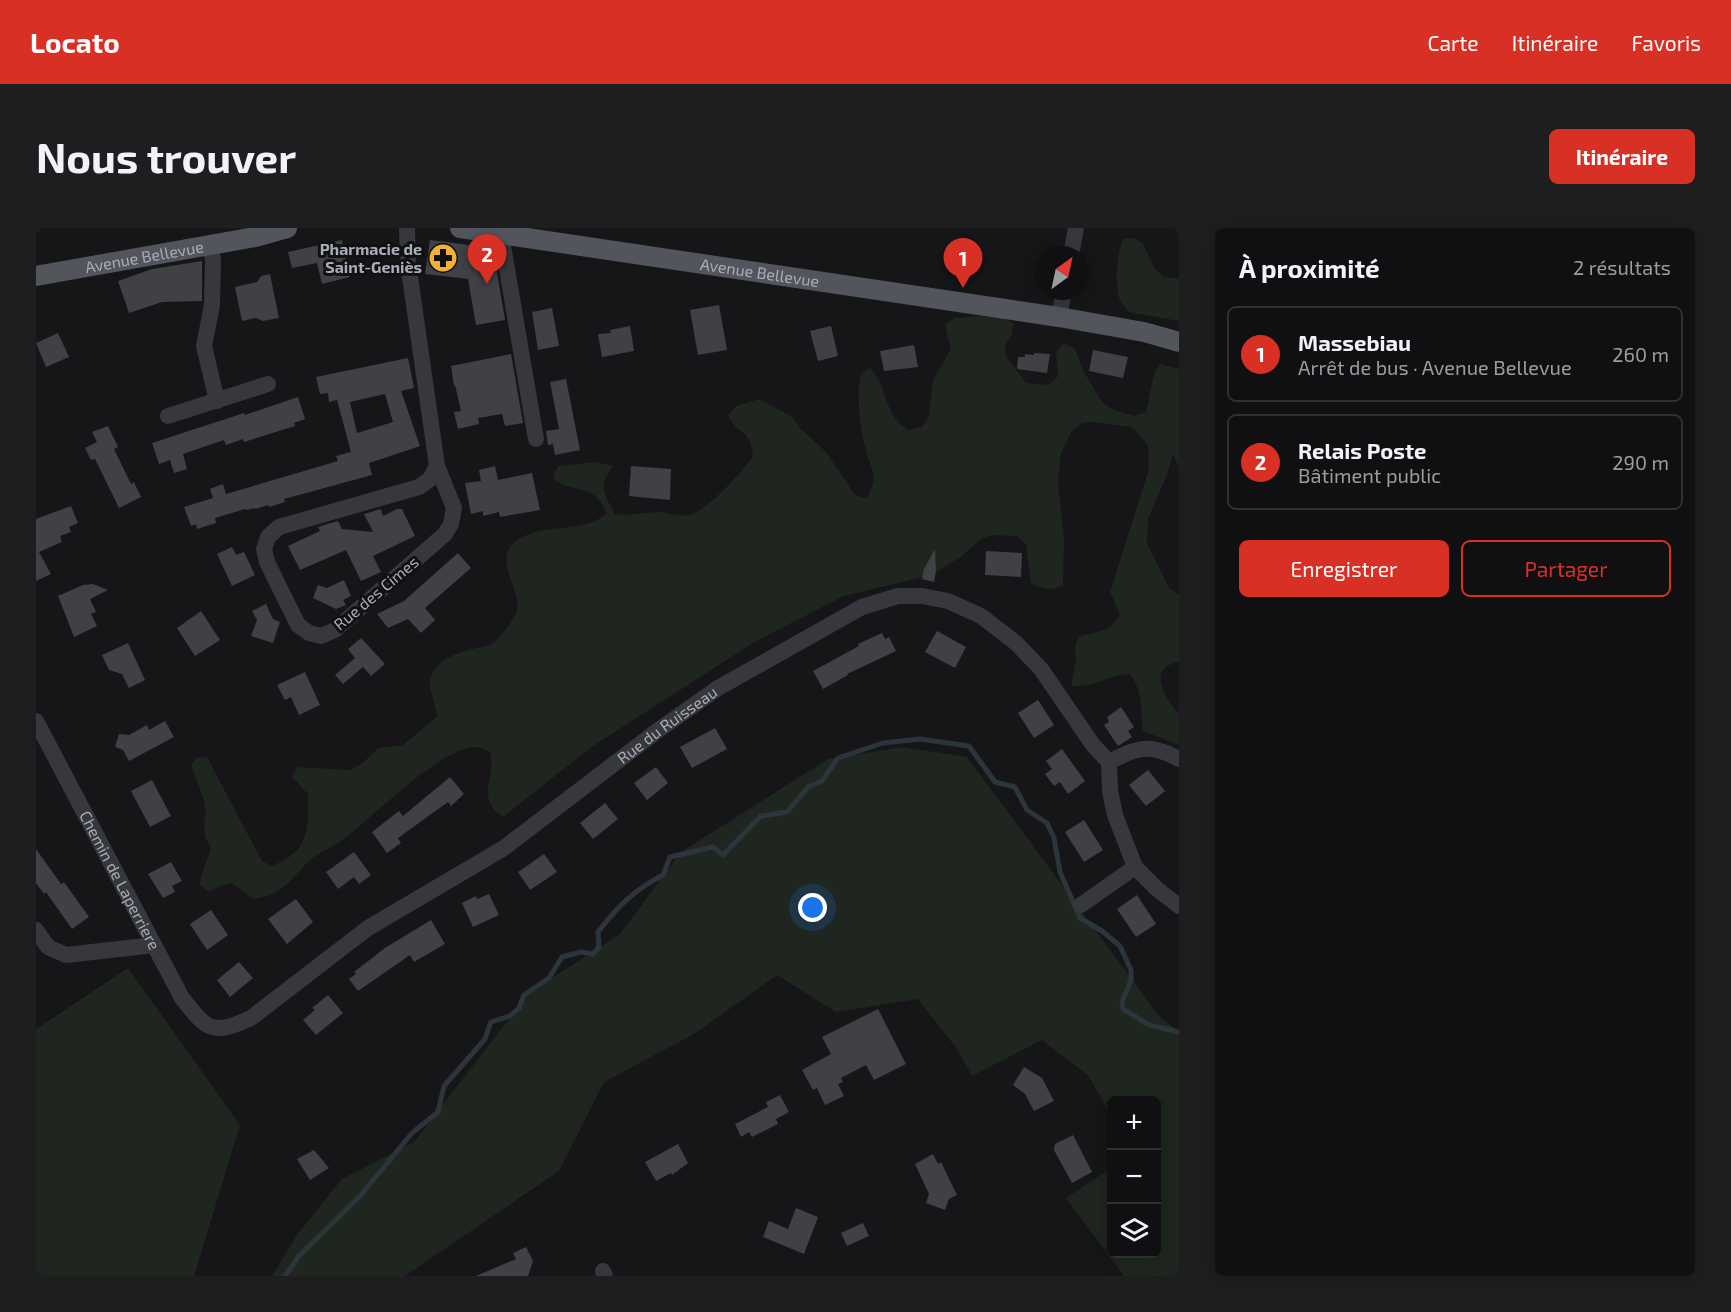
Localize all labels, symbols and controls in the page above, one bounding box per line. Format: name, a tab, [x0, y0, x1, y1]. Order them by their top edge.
text: Locato	[30, 25, 120, 59]
text: Carte	[1427, 30, 1479, 55]
text: Itinéraire	[1512, 30, 1598, 55]
text: Favoris	[1631, 30, 1701, 55]
button: Itinéraire	[1549, 129, 1695, 184]
text: Nous trouver	[36, 131, 296, 181]
pin: 2	[468, 235, 506, 284]
street label: Avenue Bellevue	[83, 236, 205, 276]
pin: 1	[944, 238, 982, 288]
place label: Pharmacie de Saint-Geniès	[320, 239, 422, 276]
pharmacy icon: Pharmacie de Saint-Geniès	[427, 242, 459, 274]
north arrow	[1035, 246, 1089, 300]
text: À proximité	[1239, 252, 1380, 283]
street label: Avenue Bellevue	[699, 254, 821, 290]
text: 2 résultats	[1573, 255, 1671, 279]
text: Massebiau	[1298, 329, 1411, 355]
text: 1	[1256, 342, 1265, 366]
text: 260 m	[1612, 342, 1669, 366]
text: Arrêt de bus · Avenue Bellevue	[1298, 355, 1572, 379]
text: Relais Poste	[1298, 437, 1426, 463]
text: 2	[1255, 450, 1266, 474]
text: 290 m	[1612, 450, 1669, 474]
text: Bâtiment public	[1298, 463, 1441, 487]
button: Enregistrer	[1239, 540, 1449, 597]
button: Partager	[1461, 540, 1671, 597]
street label: Rue des Cimes	[330, 552, 422, 633]
street label: Rue du Ruisseau	[613, 682, 720, 767]
street label: Chemin de Laperriere	[76, 807, 165, 953]
your location	[798, 893, 827, 922]
map controls	[1107, 1096, 1161, 1258]
button: +	[1107, 1096, 1161, 1150]
button: −	[1107, 1150, 1161, 1204]
button: layers	[1107, 1204, 1161, 1258]

